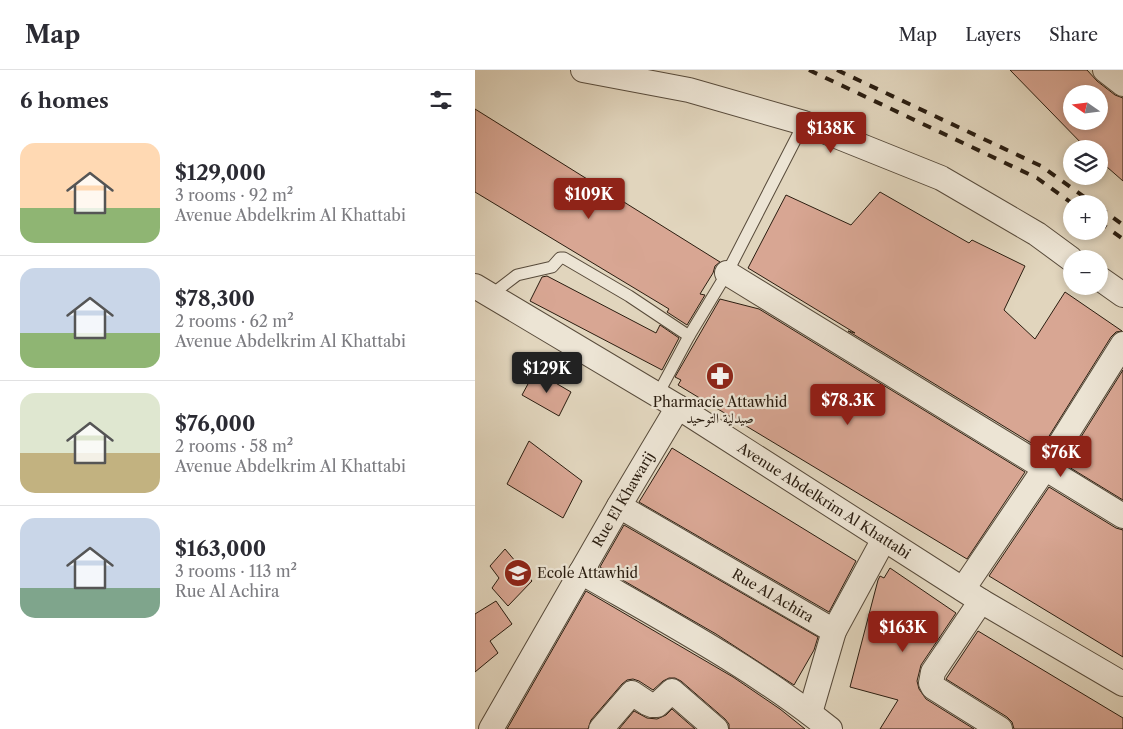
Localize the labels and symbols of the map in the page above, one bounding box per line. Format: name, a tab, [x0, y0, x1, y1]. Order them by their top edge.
north arrow	[1063, 85, 1107, 130]
pin: $138K	[796, 112, 866, 154]
pin: $109K	[554, 178, 624, 220]
pin: $129K	[512, 352, 582, 394]
pharmacy icon: Pharmacie Attawhid صيدلية التوحيد	[705, 361, 735, 391]
pin: $78.3K	[807, 384, 889, 426]
place label: Pharmacie Attawhid صيدلية التوحيد	[653, 393, 788, 427]
pin: $76K	[1031, 436, 1091, 478]
street label: Avenue Abdelkrim Al Khattabi	[733, 438, 914, 563]
street label: Rue El Khawarij	[588, 448, 658, 550]
school or university icon: Ecole Attawhid	[503, 558, 533, 588]
place label: Ecole Attawhid	[537, 564, 638, 582]
street label: Rue Al Achira	[729, 565, 817, 627]
pin: $163K	[868, 610, 938, 653]

